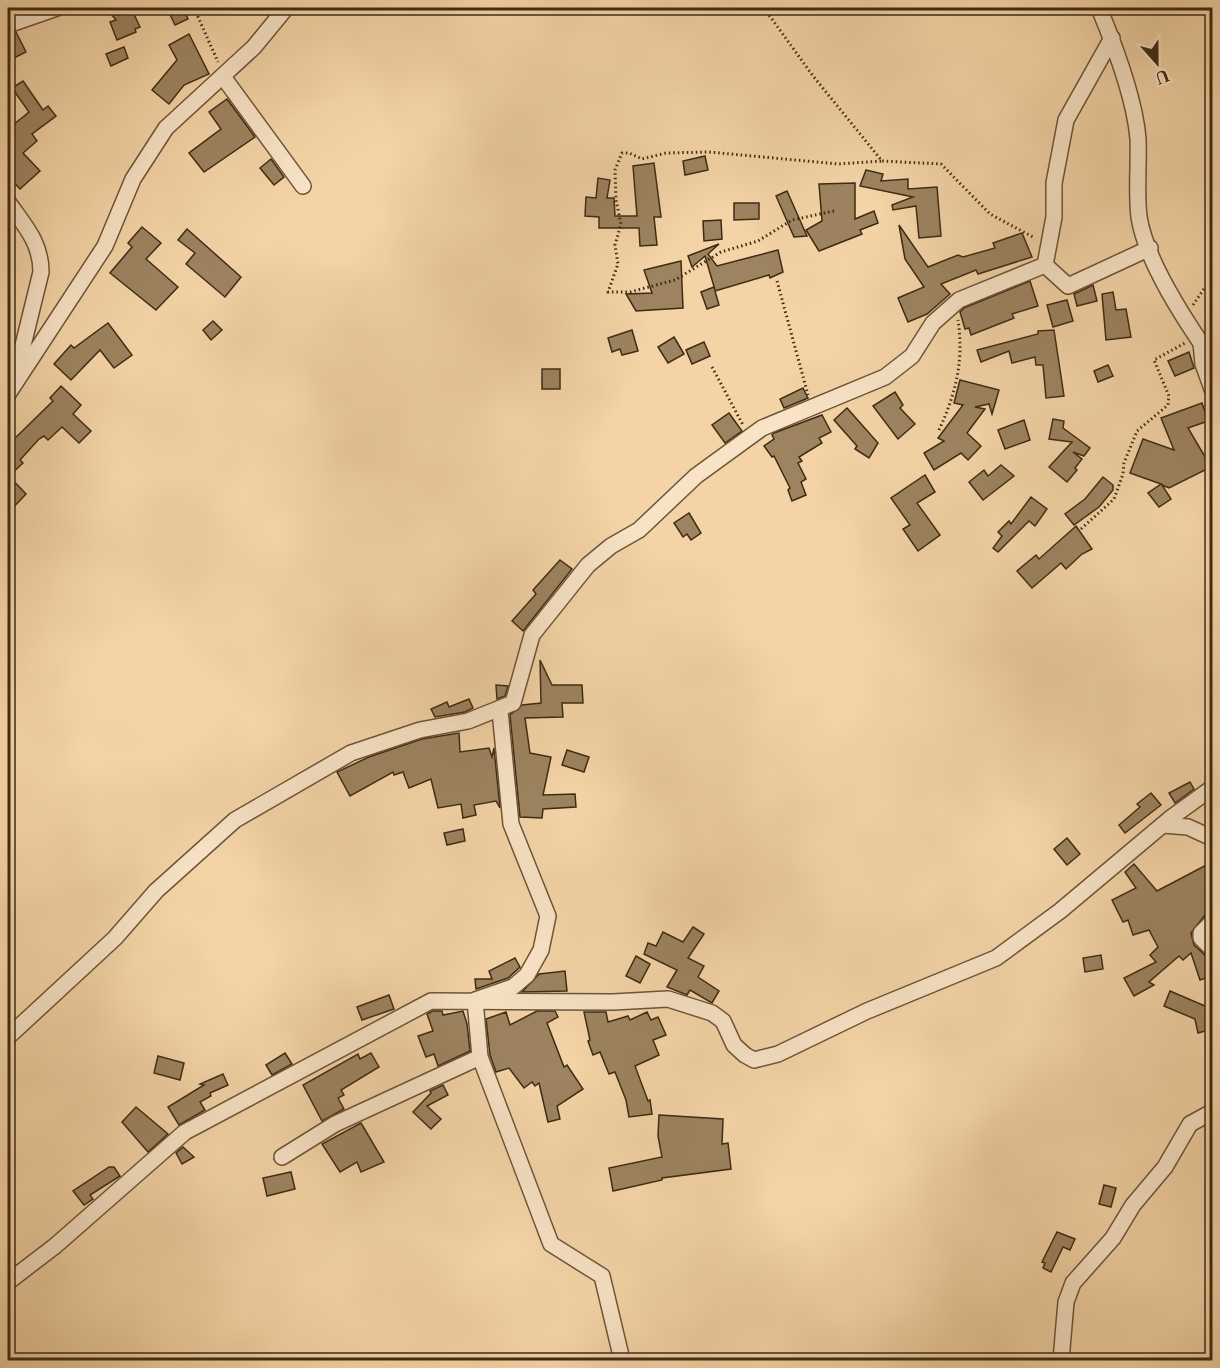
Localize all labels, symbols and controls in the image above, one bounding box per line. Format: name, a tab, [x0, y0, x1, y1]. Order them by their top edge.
north arrow	[1127, 33, 1187, 93]
text: U	[1153, 65, 1172, 89]

